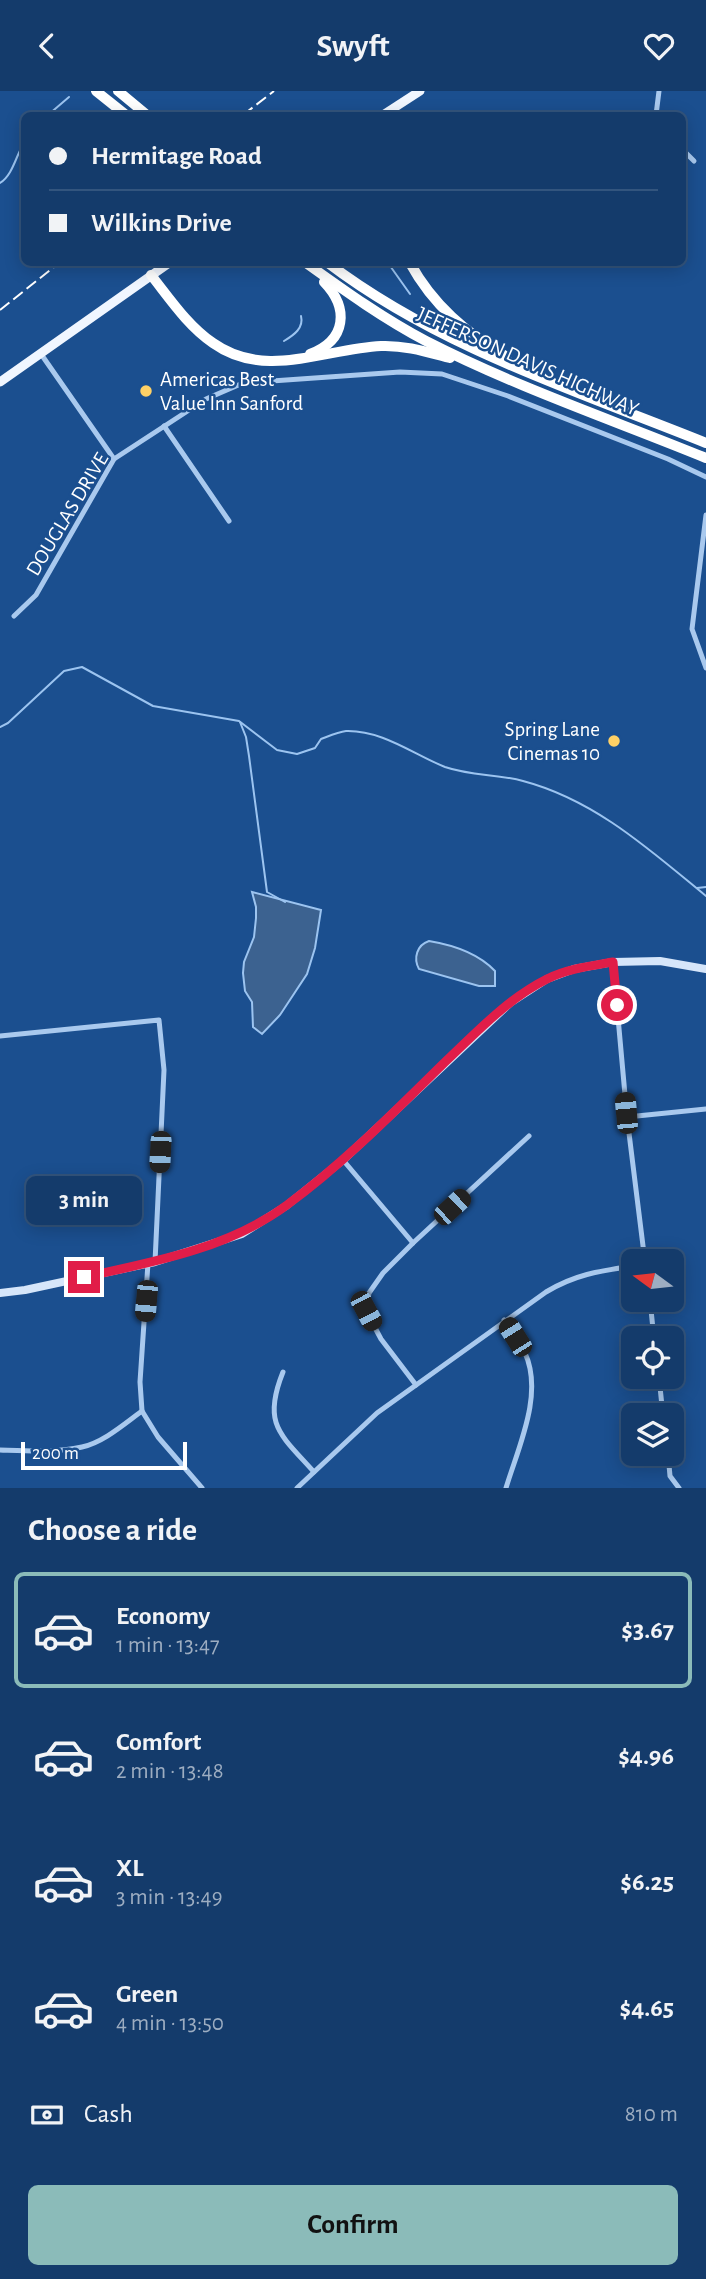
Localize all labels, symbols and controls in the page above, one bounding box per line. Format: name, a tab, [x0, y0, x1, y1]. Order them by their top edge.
icon: back	[28, 27, 66, 65]
icon: heart	[640, 27, 678, 65]
text: Swyft	[316, 30, 390, 62]
text: Hermitage Road	[91, 143, 262, 169]
text: Wilkins Drive	[91, 210, 232, 236]
street label: JEFFERSON DAVIS HIGHWAY	[414, 303, 642, 420]
place label: Americas Best Value Inn Sanford	[160, 369, 303, 414]
marker: Americas Best Value Inn Sanford	[138, 383, 154, 399]
street label: DOUGLAS DRIVE	[23, 449, 112, 579]
place label: Spring Lane Cinemas 10	[504, 719, 600, 764]
marker: Spring Lane Cinemas 10	[606, 733, 622, 749]
route start	[601, 989, 633, 1021]
car	[614, 1091, 639, 1135]
car	[149, 1130, 172, 1174]
callout: 3 min	[26, 1175, 142, 1225]
car	[430, 1185, 475, 1229]
text: 3 min	[59, 1189, 109, 1212]
north arrow	[621, 1249, 684, 1313]
map controls	[621, 1249, 684, 1466]
route end	[68, 1261, 100, 1293]
car	[134, 1279, 159, 1323]
car	[347, 1288, 386, 1334]
car	[495, 1314, 536, 1360]
button: locate	[621, 1326, 684, 1389]
button: layers	[621, 1403, 684, 1466]
scale bar	[21, 1439, 187, 1471]
text: 200 m	[32, 1444, 79, 1463]
text: Choose a ride	[28, 1514, 197, 1546]
icon: car	[32, 1599, 95, 1662]
text: Economy	[116, 1603, 210, 1629]
text: $3.67	[621, 1617, 674, 1643]
text: 1 min · 13:47	[116, 1634, 220, 1657]
icon: car	[32, 1725, 95, 1788]
text: Comfort	[116, 1729, 201, 1755]
text: $4.96	[618, 1743, 674, 1769]
text: 2 min · 13:48	[116, 1760, 224, 1783]
icon: car	[32, 1851, 95, 1914]
text: XL	[116, 1855, 143, 1881]
text: $6.25	[620, 1869, 674, 1895]
text: 3 min · 13:49	[116, 1886, 223, 1909]
icon: car	[32, 1977, 95, 2040]
text: Green	[116, 1981, 178, 2007]
text: $4.65	[619, 1995, 674, 2021]
text: 4 min · 13:50	[116, 2012, 224, 2035]
icon: cash	[28, 2096, 66, 2134]
text: Cash	[84, 2101, 133, 2127]
text: 810 m	[625, 2103, 678, 2126]
button: Confirm	[28, 2185, 678, 2265]

